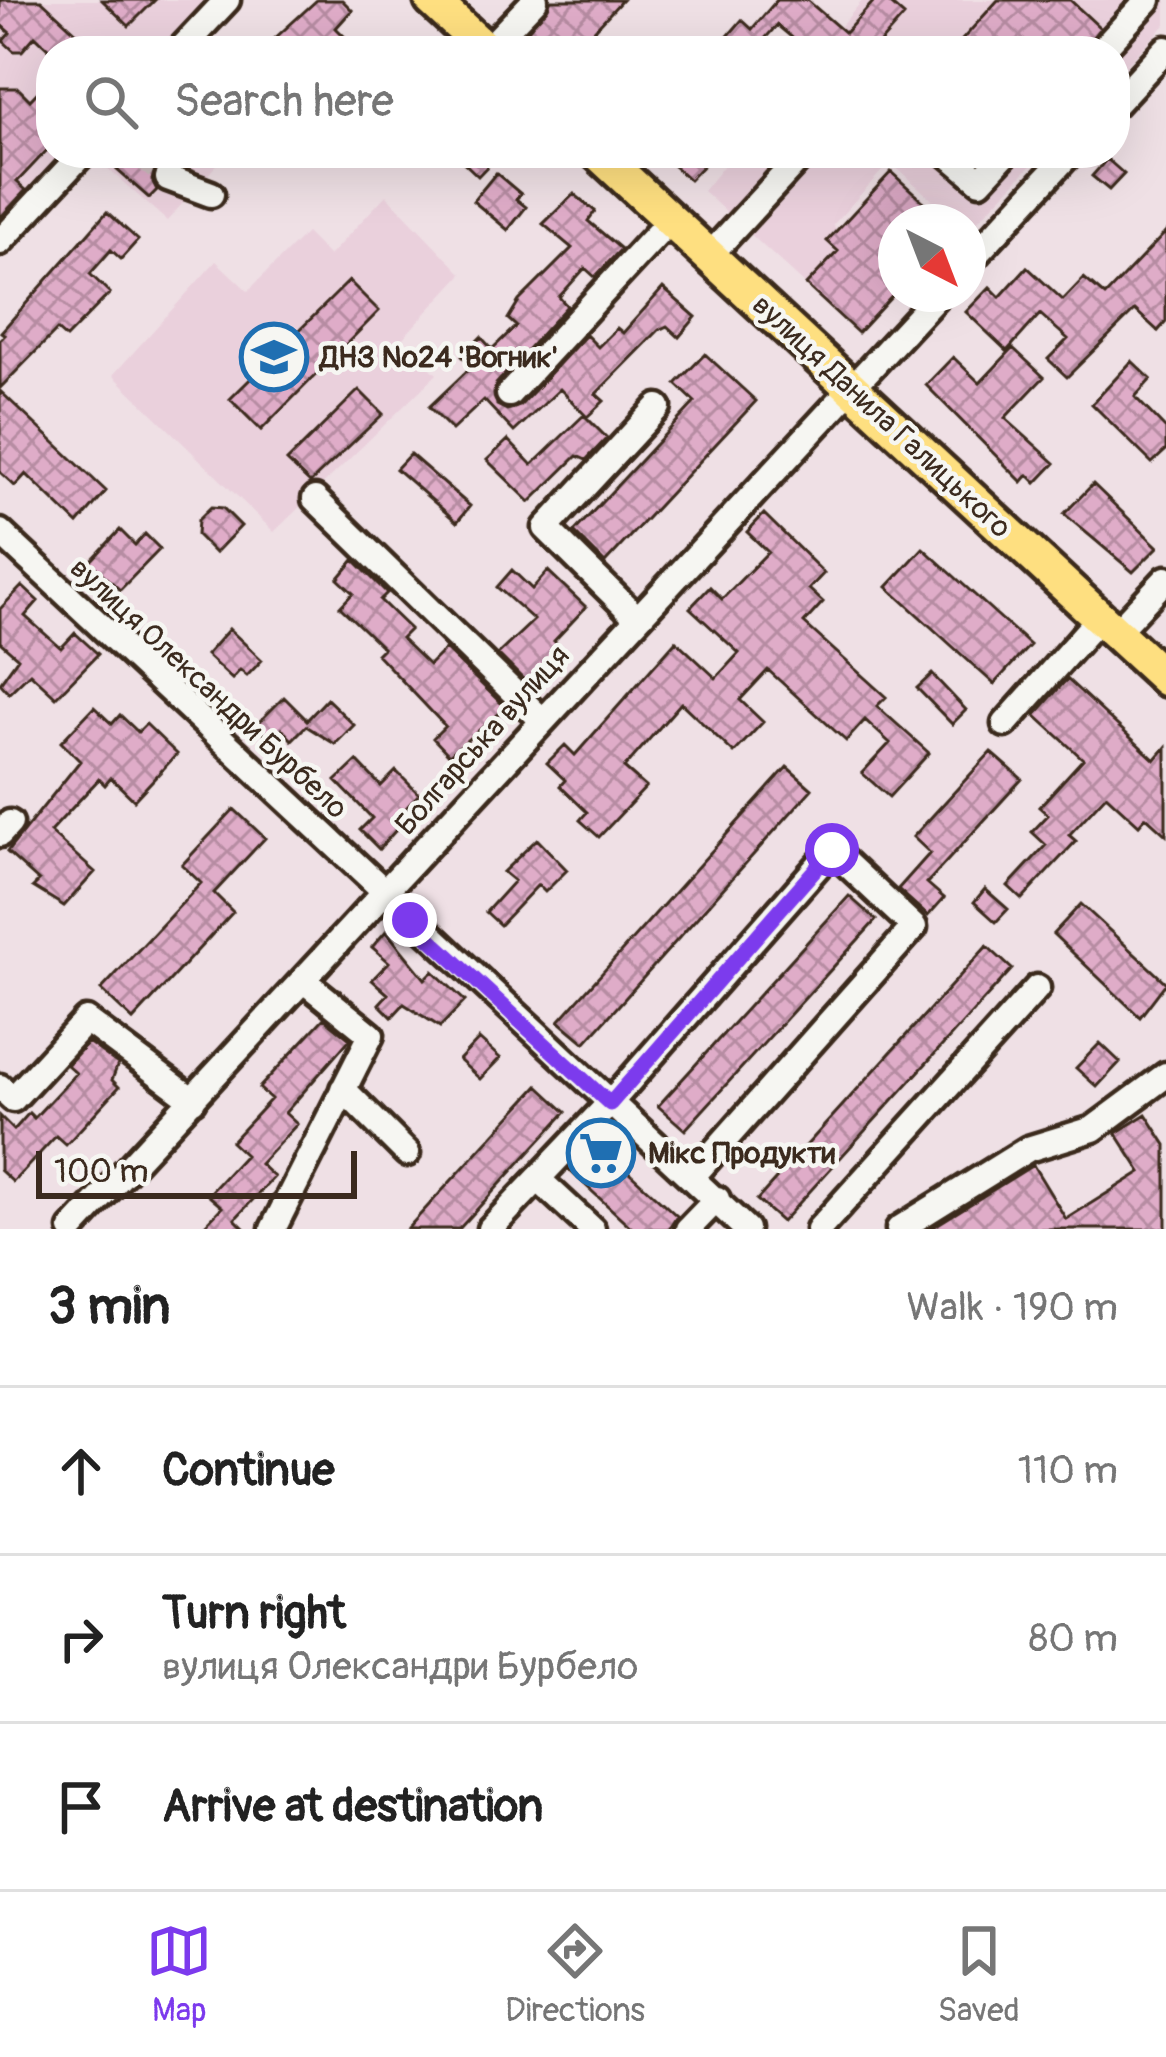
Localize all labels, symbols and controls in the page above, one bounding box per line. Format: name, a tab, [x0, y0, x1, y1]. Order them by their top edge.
search box	[36, 36, 1130, 168]
icon: search	[78, 69, 144, 135]
text: Search here	[174, 74, 394, 130]
north arrow	[878, 204, 986, 312]
street label: вулиця Данила Галицького	[744, 287, 1019, 546]
school or university icon: ДНЗ №24 'Вогник'	[239, 322, 309, 392]
place label: ДНЗ №24 'Вогник'	[318, 339, 558, 376]
street label: вулиця Олександри Бурбело	[62, 550, 355, 827]
street label: Болгарська вулиця	[387, 638, 577, 843]
route start	[805, 823, 859, 877]
route end	[383, 893, 437, 947]
supermarket icon: Мікс Продукти	[566, 1118, 636, 1188]
place label: Мікс Продукти	[648, 1135, 836, 1172]
scale bar	[36, 1145, 357, 1198]
text: 100 m	[54, 1151, 148, 1192]
text: 3 min	[48, 1275, 170, 1339]
text: Walk · 190 m	[906, 1283, 1118, 1332]
icon: ahead	[48, 1438, 114, 1504]
text: Continue	[162, 1443, 335, 1499]
text: 110 m	[1018, 1446, 1118, 1495]
text: Turn right	[162, 1586, 346, 1642]
icon: right	[48, 1606, 114, 1672]
text: 80 m	[1029, 1614, 1118, 1663]
text: вулиця Олександри Бурбело	[162, 1642, 638, 1691]
icon: arrive	[48, 1774, 114, 1840]
text: Arrive at destination	[162, 1779, 543, 1835]
tab: Map	[146, 1918, 212, 2031]
tab: Directions	[505, 1918, 645, 2031]
tab: Saved	[938, 1918, 1020, 2031]

